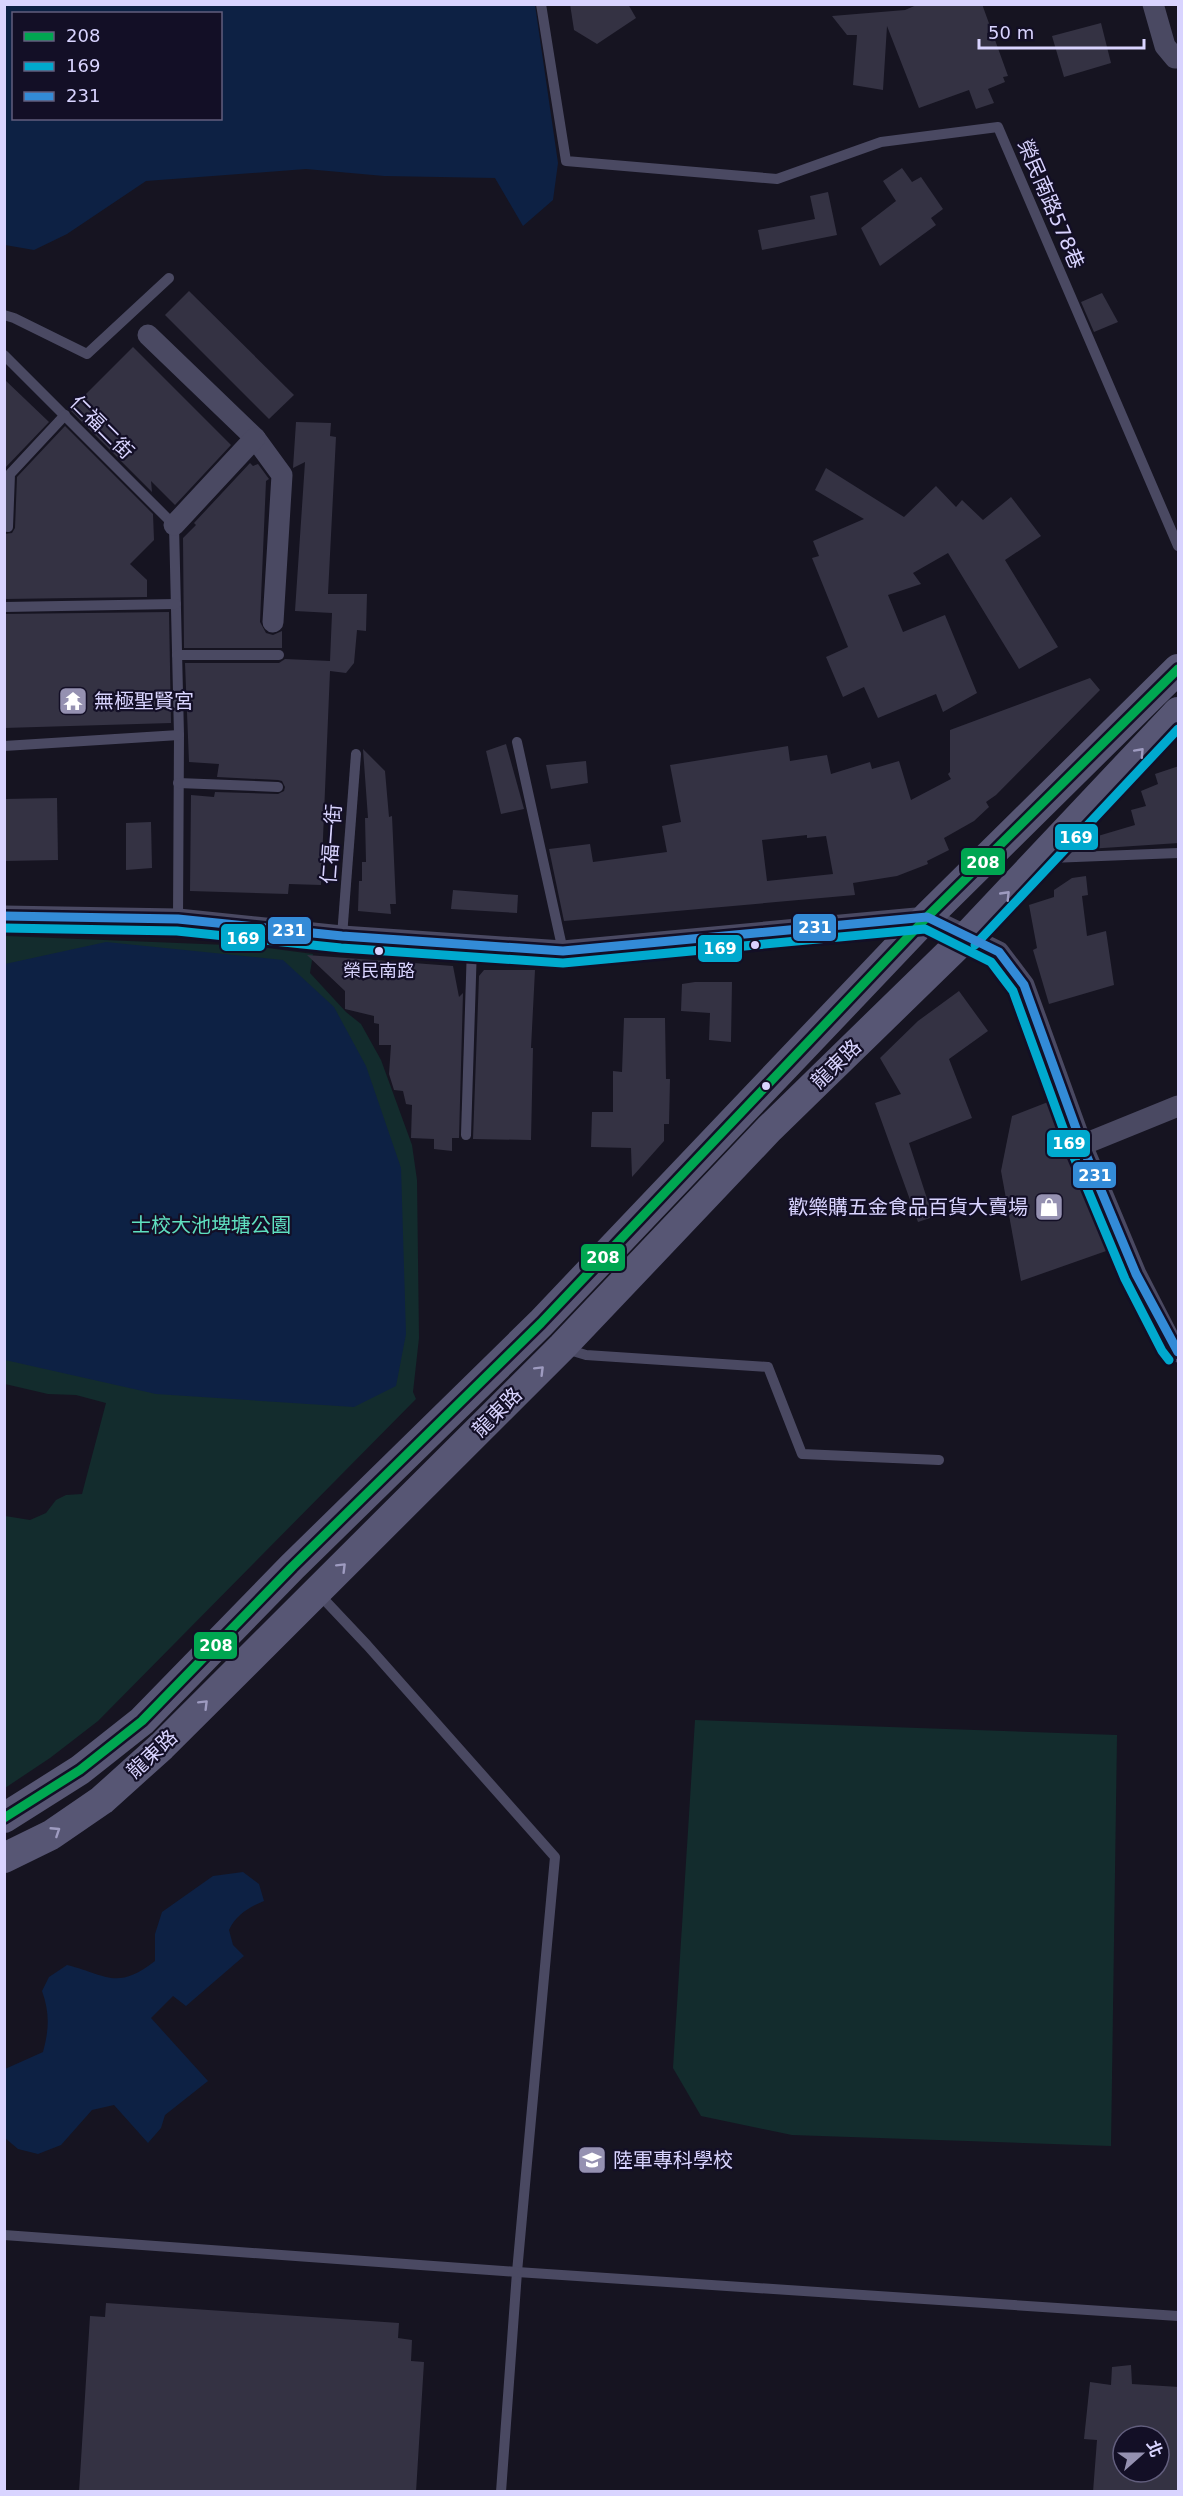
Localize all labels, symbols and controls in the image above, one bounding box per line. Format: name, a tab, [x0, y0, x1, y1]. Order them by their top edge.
legend	[12, 12, 222, 120]
scale bar	[979, 12, 1144, 50]
text: 50 m	[988, 22, 1034, 43]
text: 208	[66, 25, 100, 46]
text: 169	[66, 55, 100, 76]
text: 231	[66, 85, 100, 106]
street label: 榮民南路578巷	[1013, 136, 1089, 272]
street label: 仁福二街	[65, 390, 139, 464]
temple icon: 無極聖賢宮	[57, 685, 89, 717]
place label: 無極聖賢宮	[94, 689, 194, 713]
one-way arrow	[1132, 749, 1143, 760]
street label: 仁福一街	[316, 803, 346, 885]
line badge: 169	[1054, 823, 1099, 851]
text: 169	[1059, 828, 1093, 847]
line badge: 208	[960, 847, 1006, 876]
text: 208	[966, 853, 1000, 872]
one-way arrow	[999, 891, 1010, 902]
line badge: 231	[792, 913, 837, 942]
line badge: 231	[267, 916, 312, 945]
text: 231	[798, 918, 832, 937]
text: 231	[272, 921, 306, 940]
line badge: 169	[220, 923, 266, 952]
text: 169	[226, 929, 260, 948]
line badge: 169	[697, 934, 743, 963]
text: 169	[703, 939, 737, 958]
unlabelled marker	[749, 939, 761, 951]
marker: 榮民南路	[373, 945, 385, 957]
place label: 榮民南路	[343, 960, 415, 981]
street label: 龍東路	[806, 1035, 866, 1093]
unlabelled marker	[760, 1080, 772, 1092]
line badge: 169	[1046, 1129, 1091, 1158]
text: 169	[1052, 1134, 1086, 1153]
line badge: 231	[1072, 1161, 1117, 1189]
text: 231	[1078, 1166, 1112, 1185]
shop icon: 歡樂購五金食品百貨大賣場	[1033, 1191, 1065, 1223]
place label: 歡樂購五金食品百貨大賣場	[788, 1195, 1028, 1219]
park label: 士校大池埤塘公園	[131, 1213, 291, 1237]
line badge: 208	[580, 1243, 626, 1272]
text: 208	[586, 1248, 620, 1267]
one-way arrow	[532, 1366, 543, 1377]
street label: 龍東路	[467, 1382, 527, 1442]
one-way arrow	[335, 1564, 346, 1575]
line badge: 208	[193, 1631, 238, 1660]
text: 208	[199, 1636, 233, 1655]
one-way arrow	[197, 1701, 208, 1711]
street label: 龍東路	[122, 1725, 182, 1783]
one-way arrow	[49, 1827, 60, 1838]
school or university icon: 陸軍專科學校	[576, 2144, 608, 2176]
place label: 陸軍專科學校	[613, 2148, 733, 2172]
north arrow	[1111, 2424, 1171, 2484]
text: 北	[1143, 2438, 1166, 2460]

